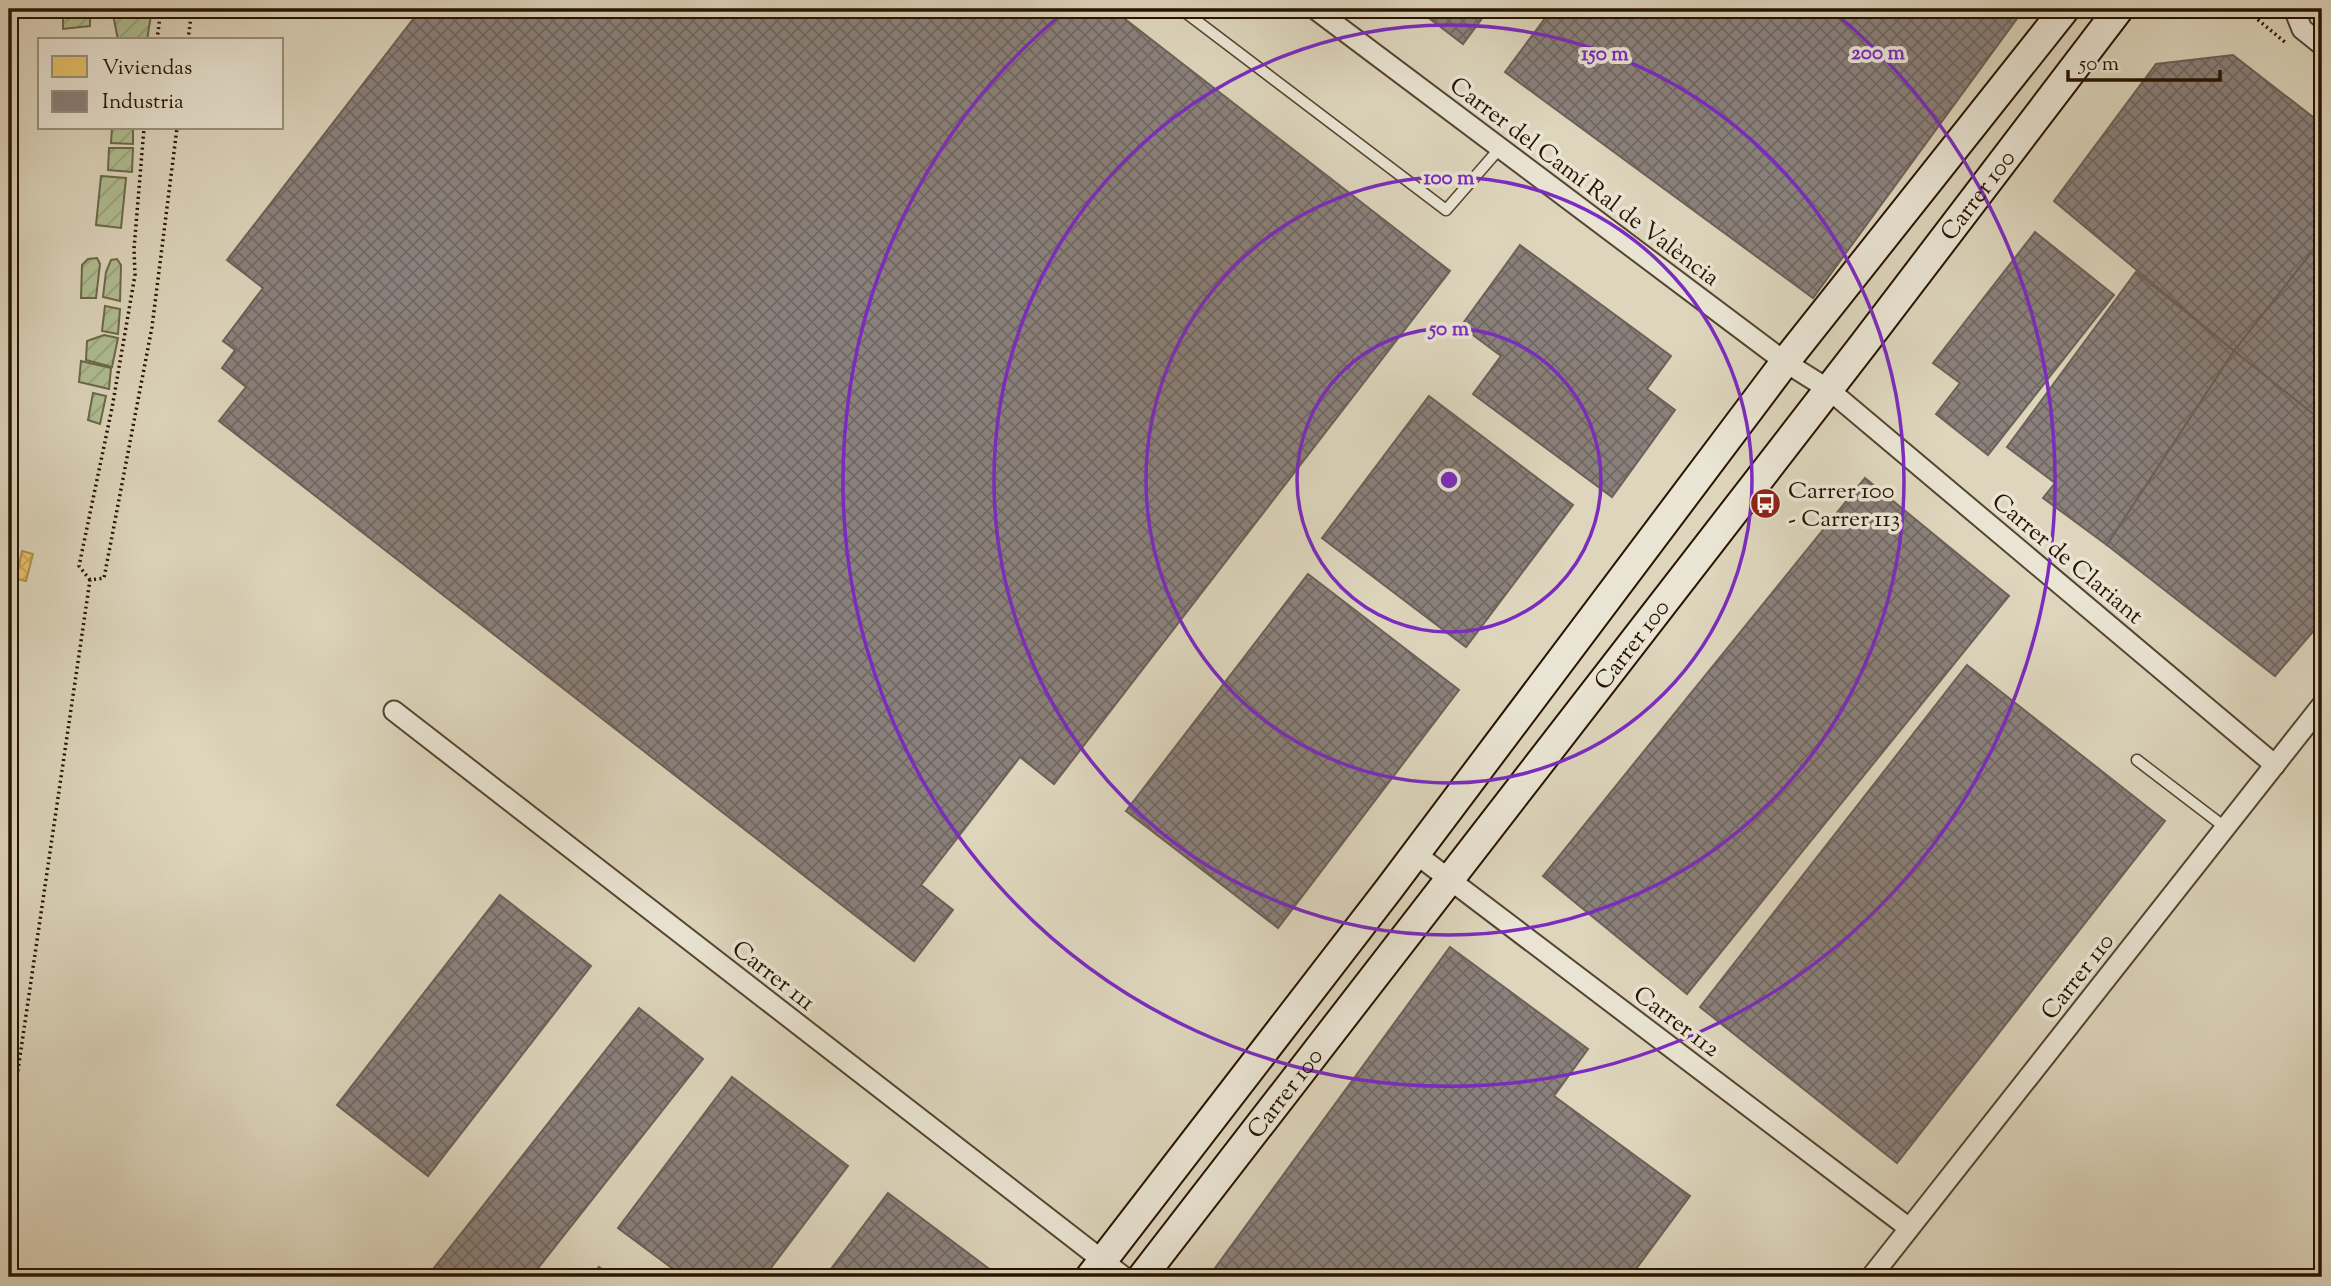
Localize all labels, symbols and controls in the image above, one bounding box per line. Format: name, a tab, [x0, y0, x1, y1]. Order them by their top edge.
legend	[38, 38, 284, 130]
scale bar	[2068, 38, 2221, 82]
text: 200 m	[1851, 39, 1906, 69]
text: 150 m	[1581, 40, 1629, 70]
text: 50 m	[2078, 50, 2119, 80]
text: Viviendas	[102, 54, 192, 84]
street label: Carrer del Camí Ral de València	[1442, 70, 1726, 296]
text: Industria	[102, 88, 184, 118]
street label: Carrer 100	[1933, 144, 2025, 249]
text: 100 m	[1424, 164, 1475, 194]
text: 50 m	[1427, 315, 1470, 345]
centre of rings	[1437, 468, 1461, 492]
place label: Carrer 100 - Carrer 113	[1788, 475, 1900, 537]
street label: Carrer de Clariant	[1984, 486, 2150, 633]
bus stop icon: Carrer 100 - Carrer 113	[1748, 487, 1782, 521]
street label: Carrer 100	[1587, 593, 1679, 698]
street label: Carrer 110	[2034, 927, 2123, 1028]
street label: Carrer 111	[724, 933, 822, 1020]
street label: Carrer 112	[1625, 979, 1726, 1066]
street label: Carrer 100	[1240, 1041, 1332, 1146]

